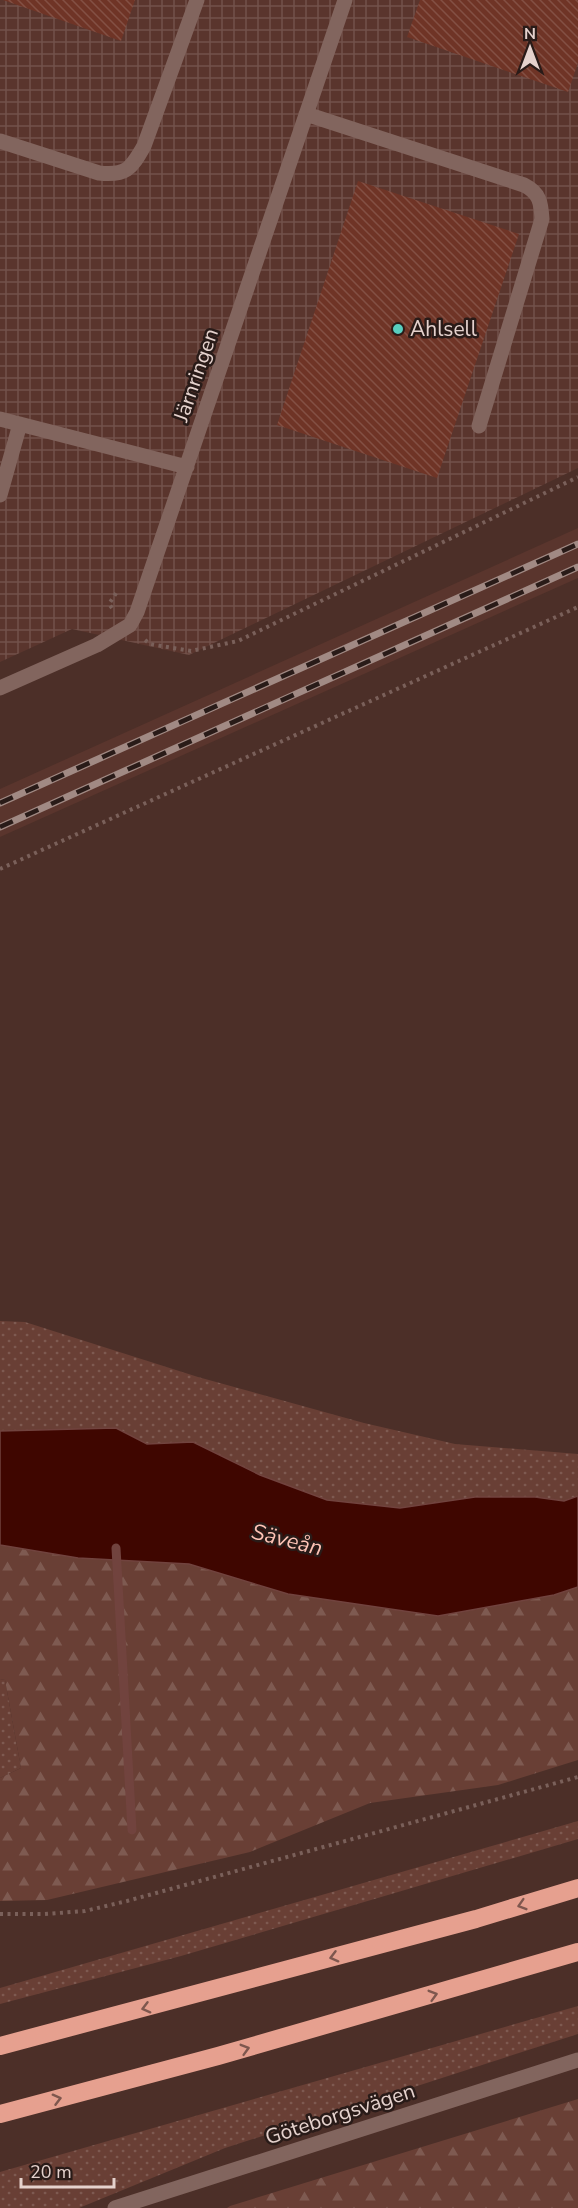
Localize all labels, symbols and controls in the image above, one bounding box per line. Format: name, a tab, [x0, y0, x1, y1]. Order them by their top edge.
north arrow	[500, 18, 560, 78]
text: N	[524, 23, 536, 45]
place label: Ahlsell	[410, 315, 478, 343]
marker: Ahlsell	[391, 322, 405, 336]
street label: Järnringen	[167, 325, 225, 426]
water label: Säveån	[248, 1517, 326, 1563]
one-way arrow	[517, 1898, 528, 1910]
one-way arrow	[329, 1950, 340, 1962]
one-way arrow	[427, 1990, 438, 2002]
one-way arrow	[141, 2000, 151, 2013]
one-way arrow	[239, 2044, 250, 2056]
street label: Göteborgsvägen	[262, 2077, 418, 2151]
one-way arrow	[51, 2093, 61, 2106]
scale bar	[21, 2151, 114, 2189]
text: 20 m	[30, 2160, 72, 2184]

